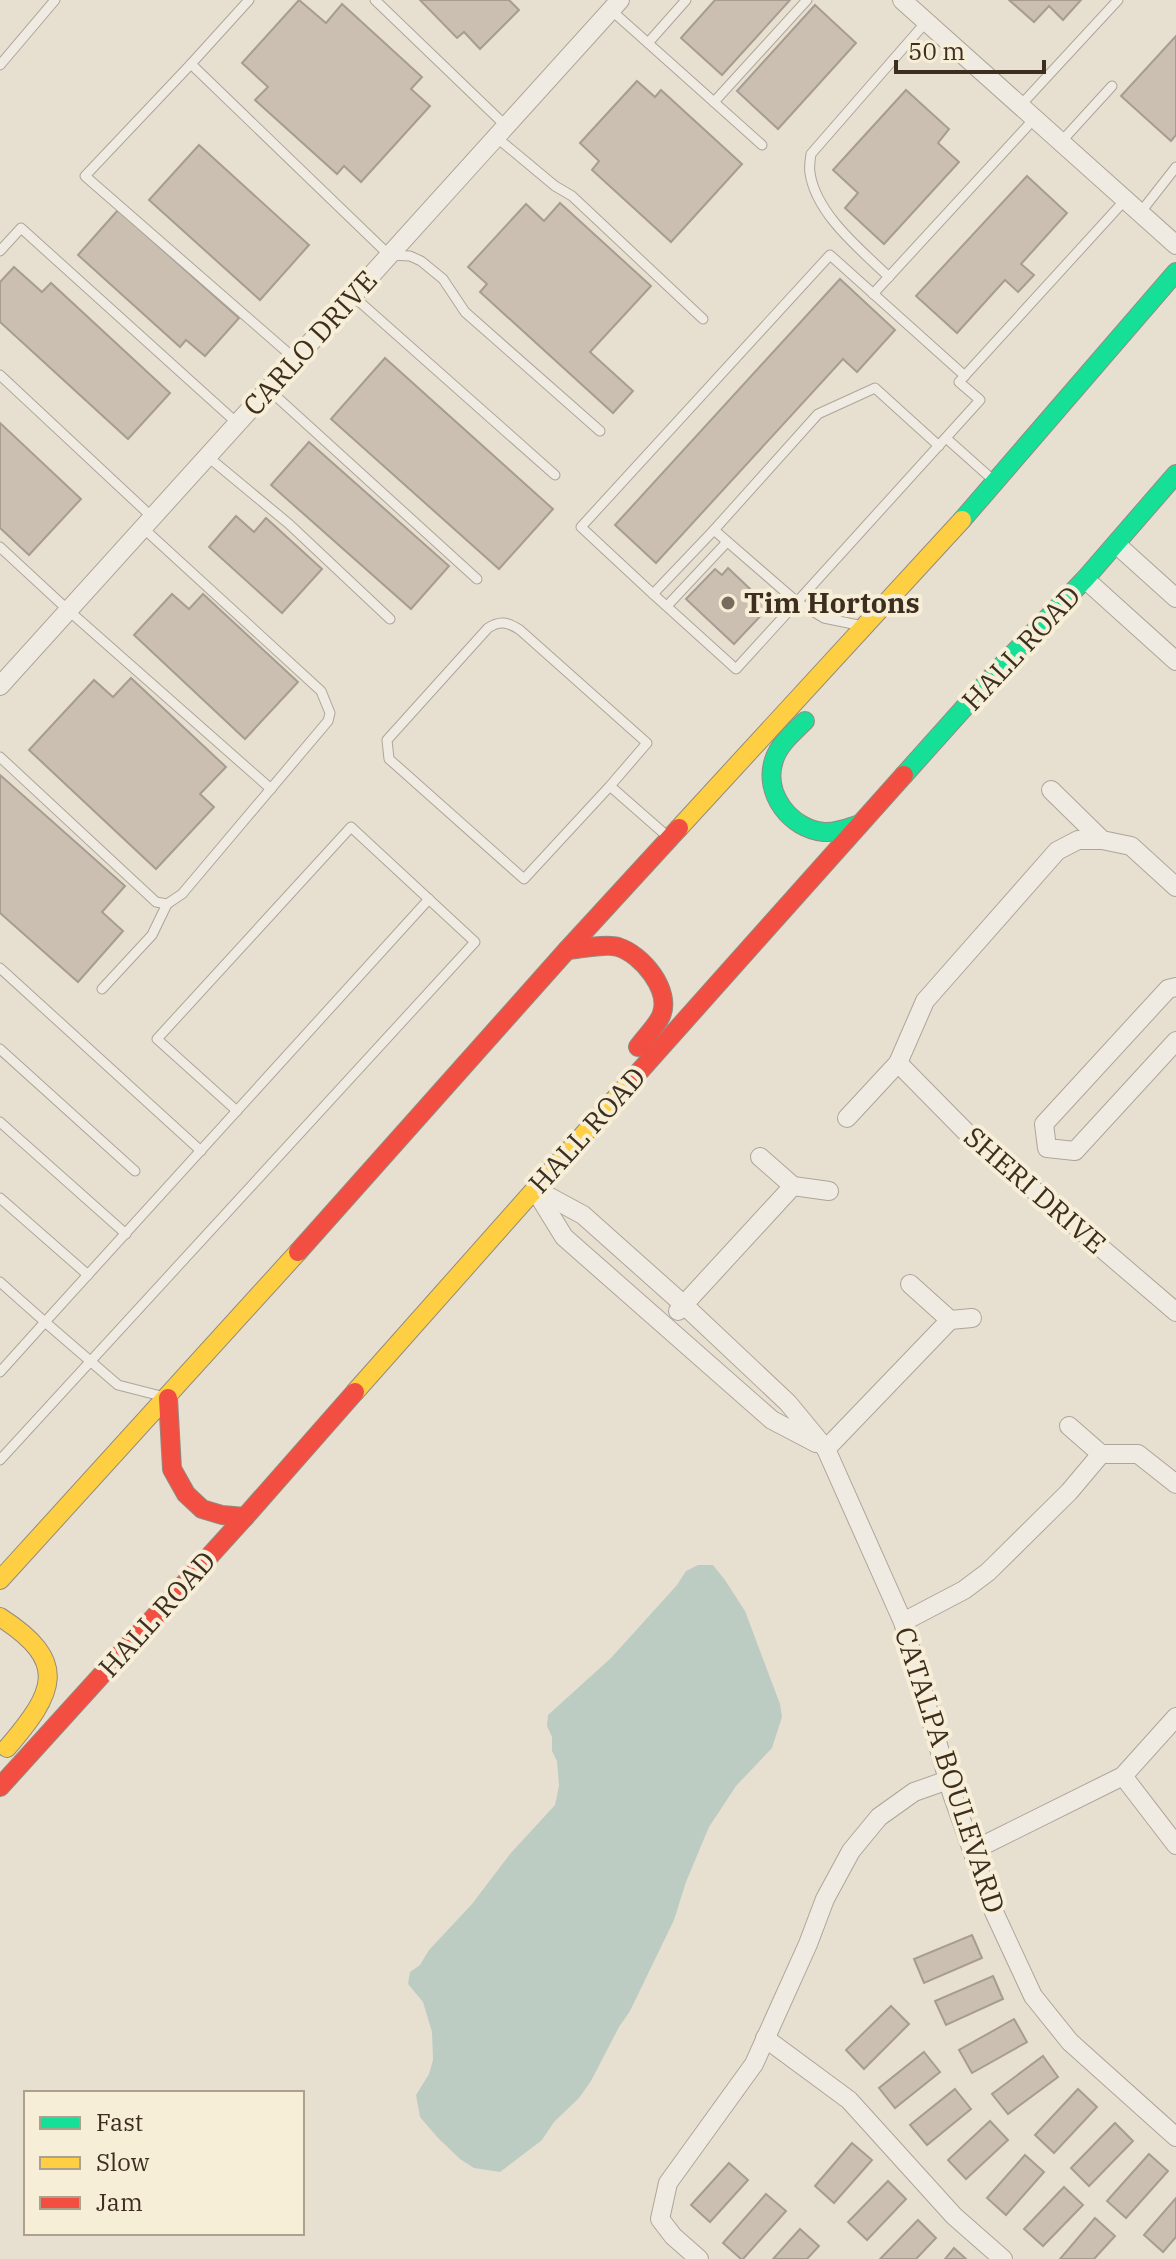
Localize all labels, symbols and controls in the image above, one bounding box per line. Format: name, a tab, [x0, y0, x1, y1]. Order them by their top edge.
scale bar	[896, 24, 1044, 74]
text: 50 m	[908, 35, 965, 67]
street label: CARLO DRIVE	[235, 262, 385, 423]
street label: HALL ROAD	[953, 577, 1088, 718]
place label: Tim Hortons	[744, 584, 920, 621]
marker: Tim Hortons	[719, 594, 737, 612]
street label: HALL ROAD	[520, 1059, 653, 1201]
street label: SHERI DRIVE	[957, 1118, 1114, 1261]
street label: HALL ROAD	[90, 1543, 223, 1685]
street label: CATALPA BOULEVARD	[887, 1622, 1014, 1918]
legend	[24, 2091, 304, 2235]
text: Fast	[96, 2106, 143, 2138]
text: Slow	[96, 2146, 150, 2178]
text: Jam	[96, 2186, 143, 2218]

